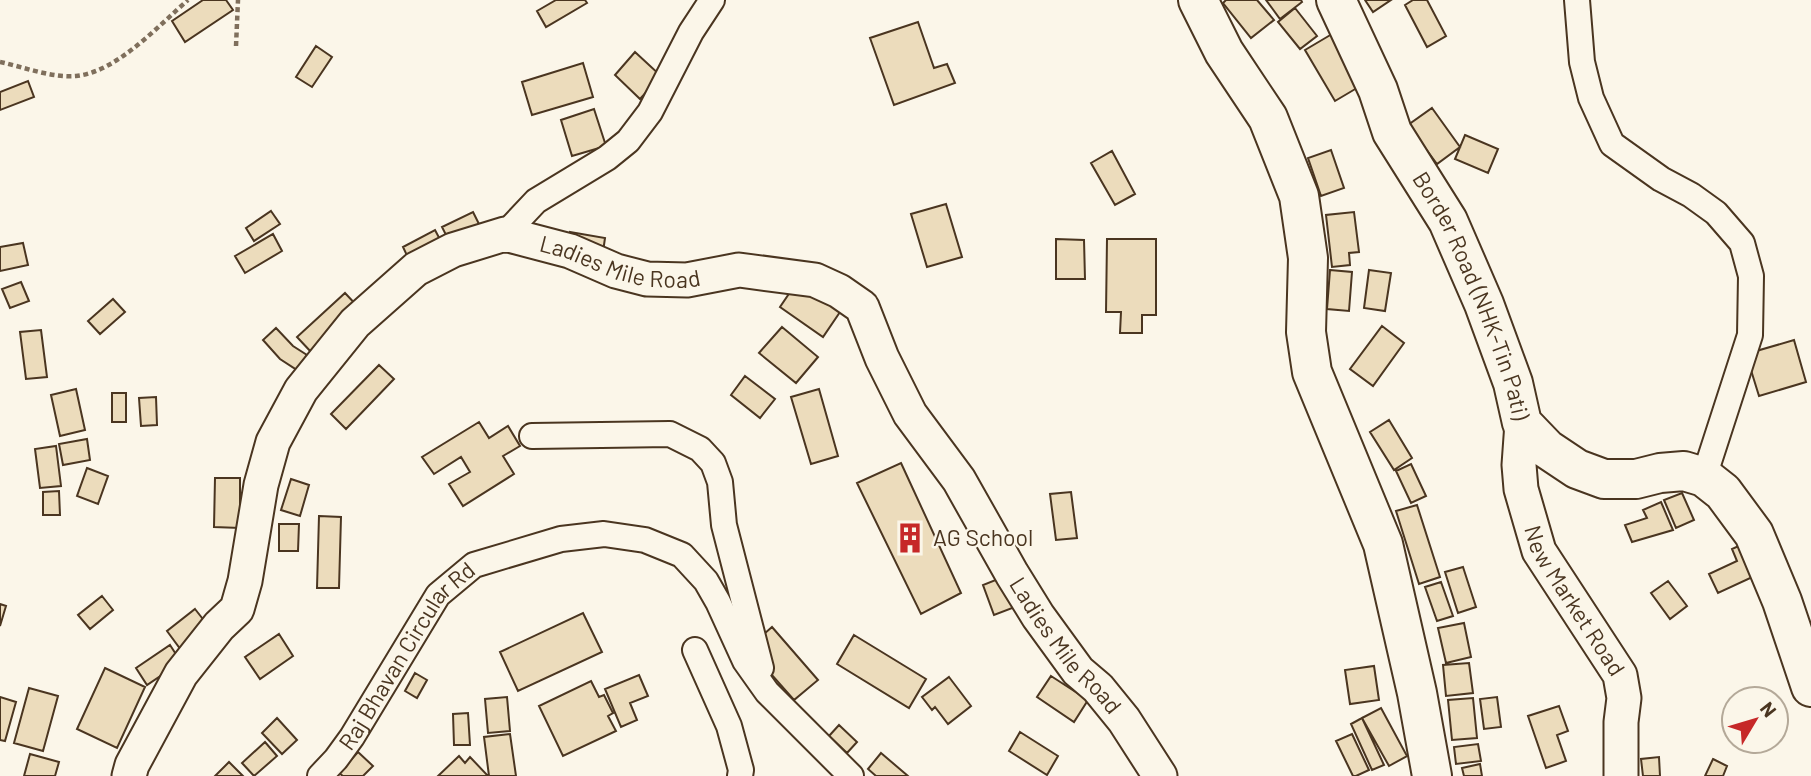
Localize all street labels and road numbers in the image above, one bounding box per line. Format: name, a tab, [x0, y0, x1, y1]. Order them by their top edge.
street label: Border Road (NHK-Tin Pati)	[1407, 166, 1536, 423]
street label: Ladies Mile Road	[537, 229, 703, 293]
street label: New Market Road	[1519, 522, 1632, 681]
street label: Raj Bhavan Circular Rd	[332, 555, 480, 755]
street label: Ladies Mile Road	[1004, 572, 1128, 719]

